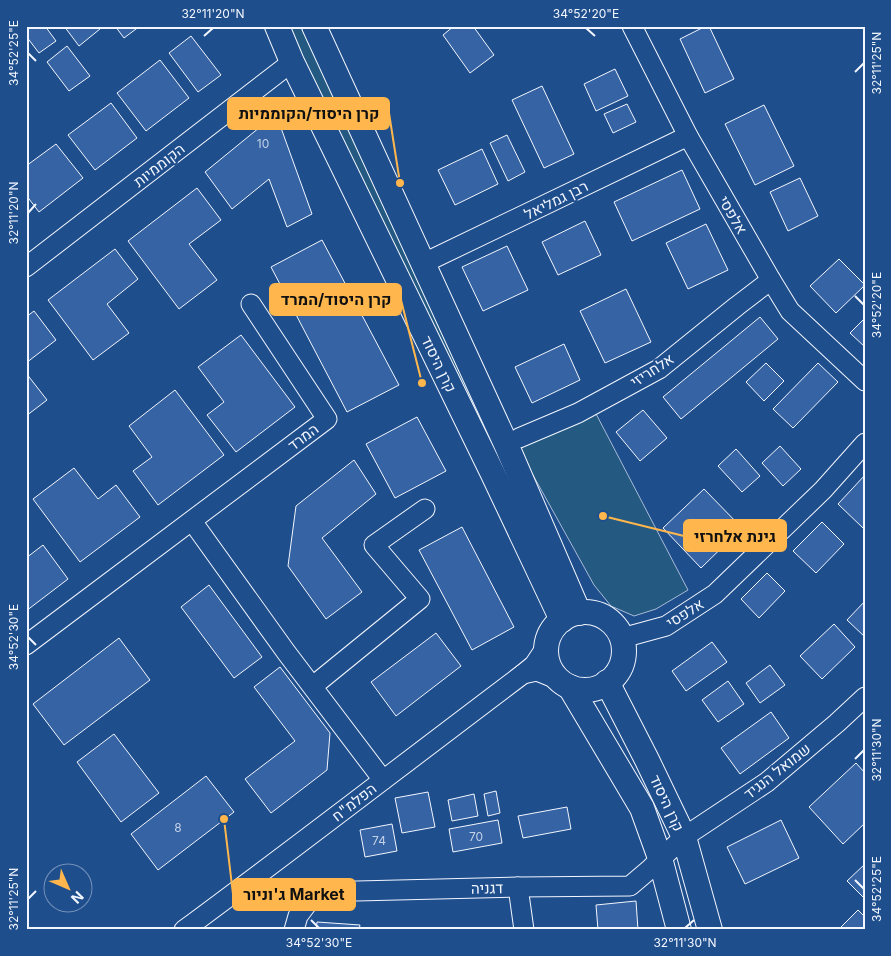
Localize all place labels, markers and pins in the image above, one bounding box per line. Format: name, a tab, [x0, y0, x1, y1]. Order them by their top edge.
callout: קרן היסוד/הקוממיות	[228, 98, 389, 129]
callout: קרן היסוד/המרד	[270, 284, 401, 315]
callout: גינת אלחרזי	[684, 520, 786, 551]
callout: ג'וניור Market	[233, 879, 355, 910]

